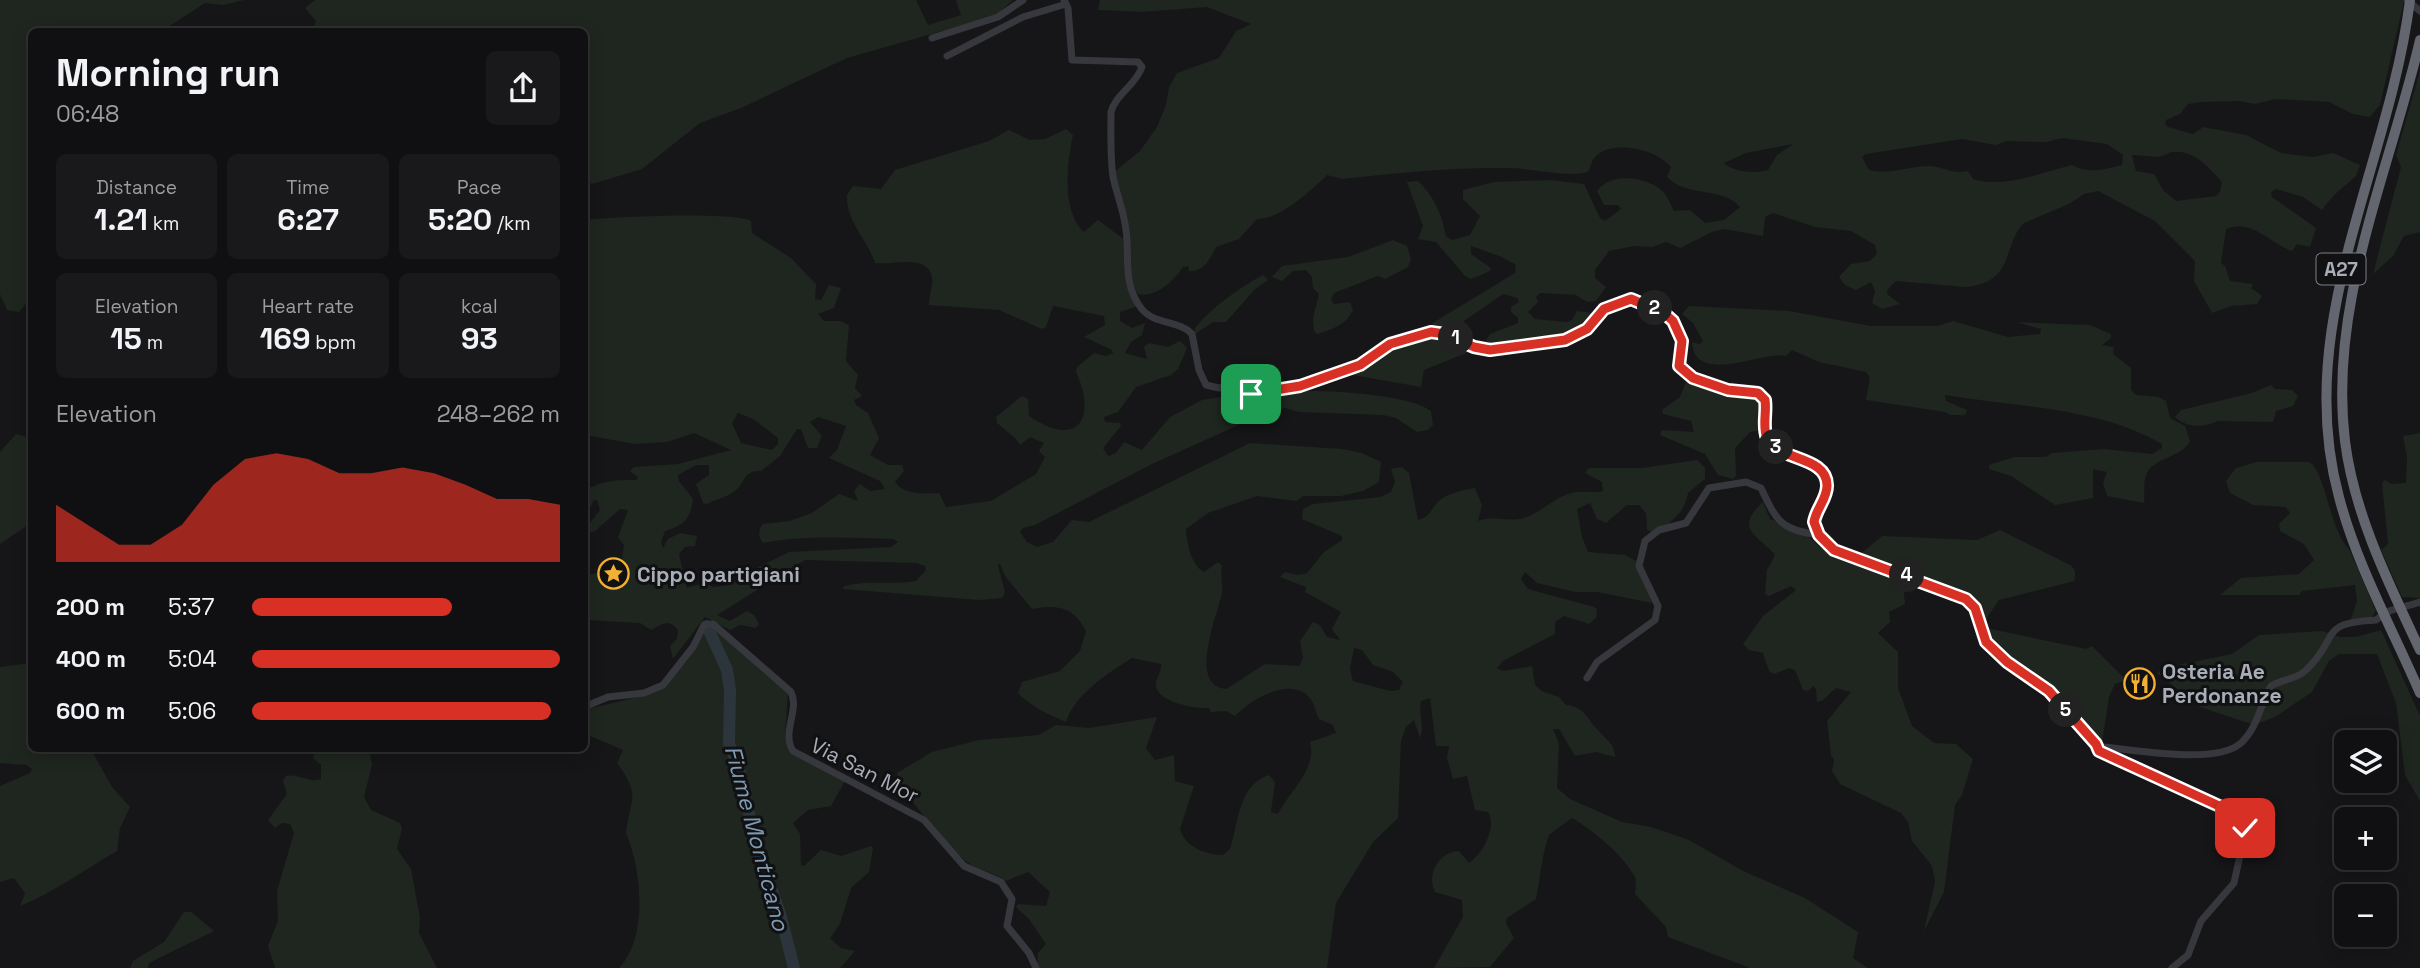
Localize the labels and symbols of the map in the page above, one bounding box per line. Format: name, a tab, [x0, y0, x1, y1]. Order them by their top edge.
road number: A27	[2316, 254, 2366, 284]
pin: 2	[1638, 290, 1672, 326]
pin: 1	[1438, 320, 1474, 356]
pin	[1221, 364, 1281, 424]
pin: 3	[1758, 430, 1794, 464]
place icon: Cippo partigiani	[597, 557, 631, 591]
pin: 4	[1890, 558, 1924, 592]
place label: Cippo partigiani	[637, 561, 800, 588]
place label: Osteria Ae Perdonanze	[2162, 658, 2282, 709]
restaurant icon: Osteria Ae Perdonanze	[2122, 666, 2156, 700]
pin: 5	[2048, 692, 2084, 728]
street label: Via San Mor	[806, 731, 924, 809]
water label: Fiume Monticano	[718, 742, 796, 935]
pin	[2215, 798, 2275, 858]

